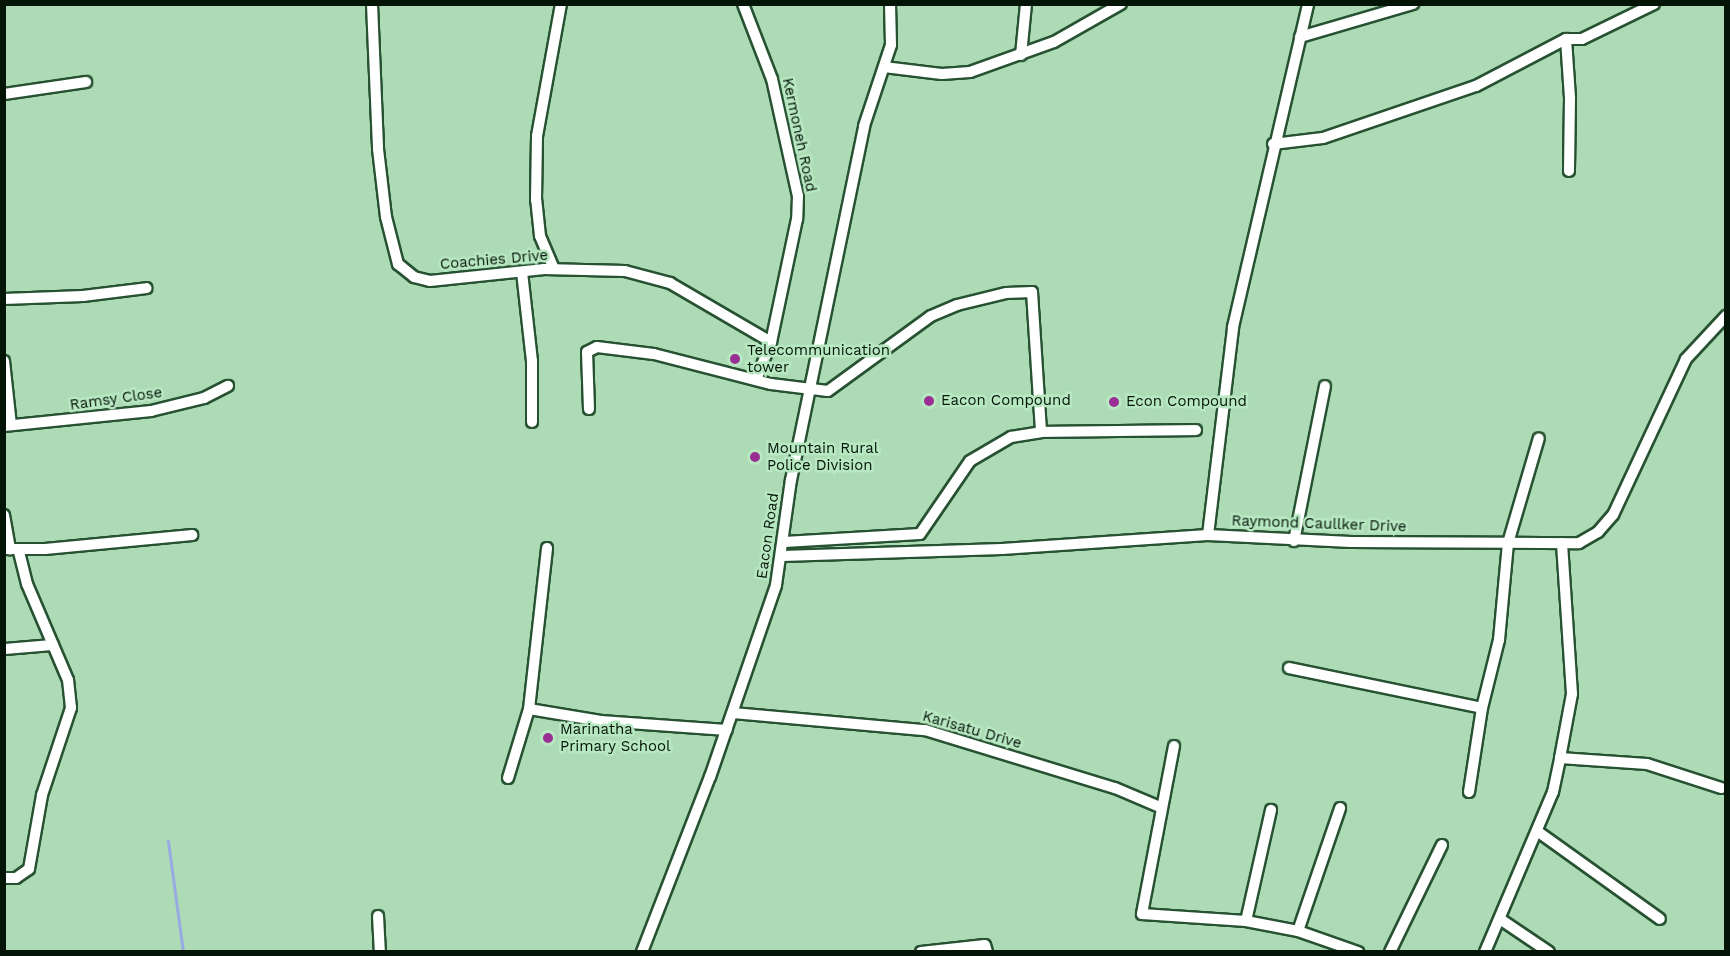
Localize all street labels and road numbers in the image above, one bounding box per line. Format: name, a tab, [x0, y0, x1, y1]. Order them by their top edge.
street label: Kermoneh Road	[778, 76, 820, 194]
street label: Coachies Drive	[439, 246, 549, 274]
street label: Ramsy Close	[68, 384, 164, 414]
street label: Eacon Road	[753, 492, 783, 580]
street label: Raymond Caullker Drive	[1231, 512, 1407, 536]
street label: Karisatu Drive	[920, 707, 1024, 753]

